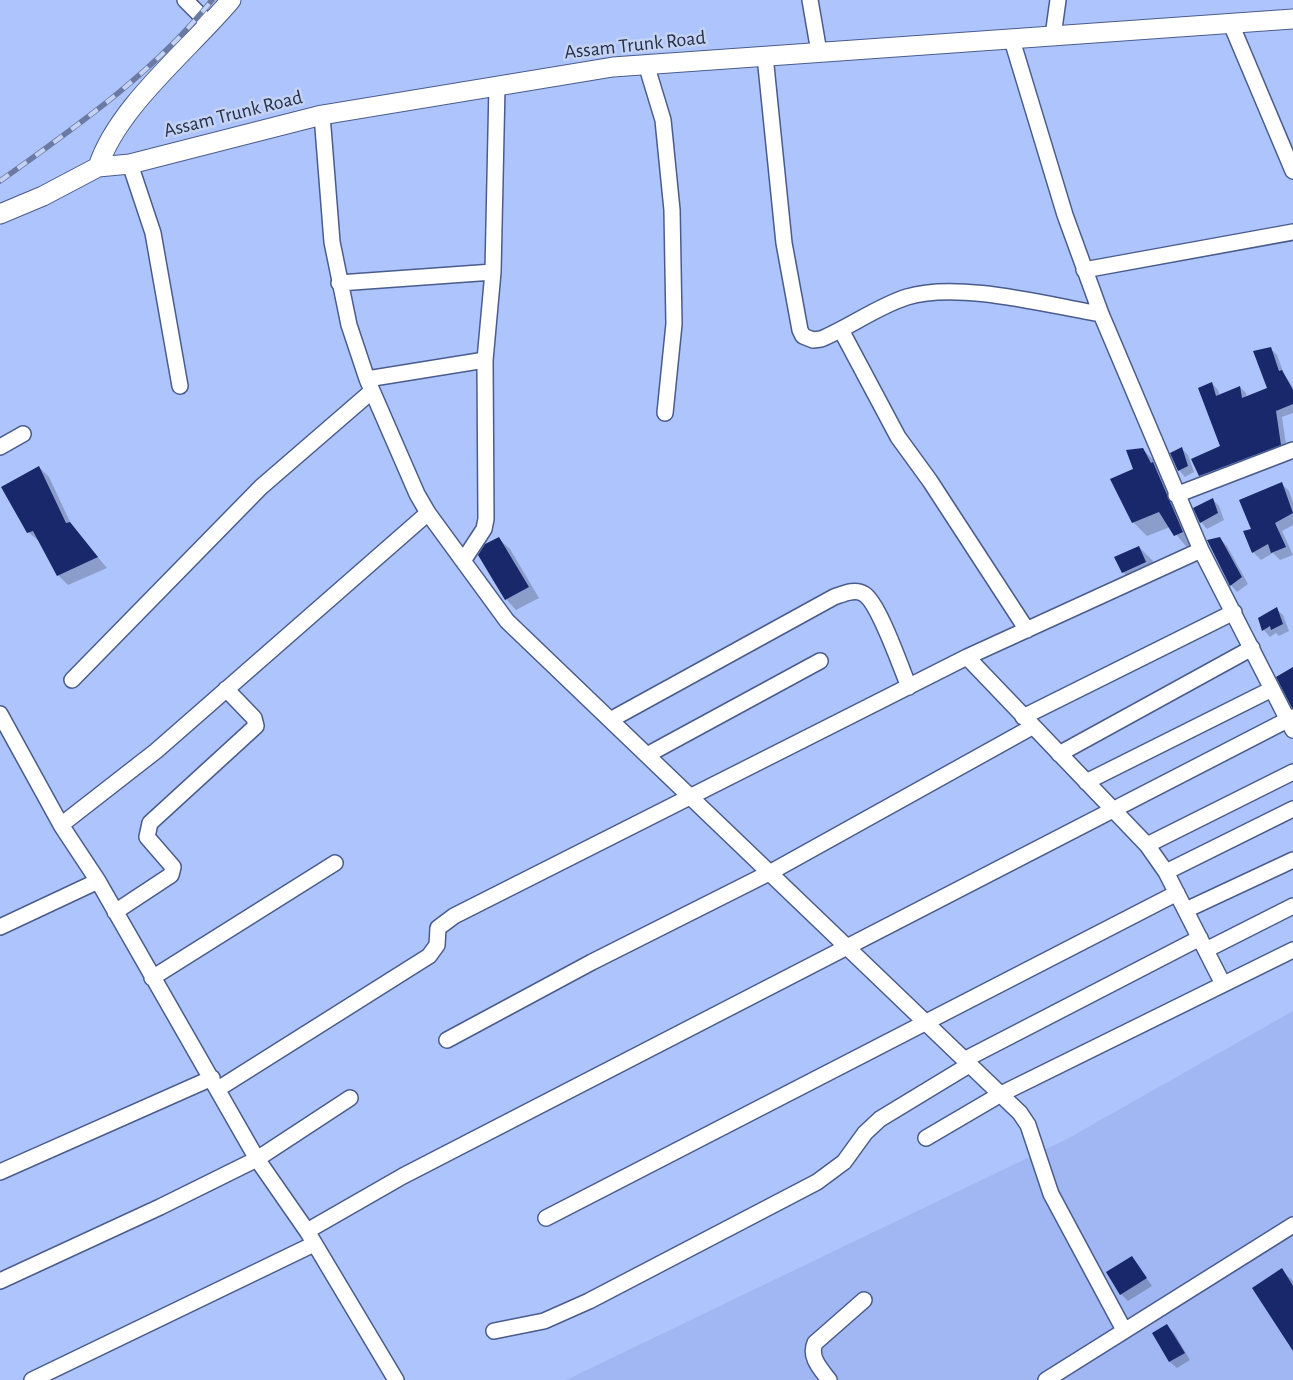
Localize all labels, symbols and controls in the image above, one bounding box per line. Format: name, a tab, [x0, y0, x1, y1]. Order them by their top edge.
street label: Assam Trunk Road	[563, 26, 707, 64]
street label: Assam Trunk Road	[161, 85, 305, 143]

